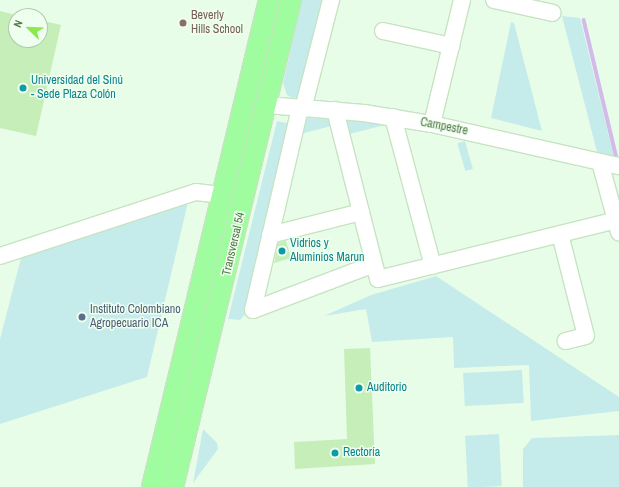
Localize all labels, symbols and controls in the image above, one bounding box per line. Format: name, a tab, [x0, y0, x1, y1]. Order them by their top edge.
north arrow	[8, 8, 48, 48]
place label: Beverly Hills School	[191, 9, 243, 37]
text: N	[10, 18, 26, 29]
marker: Beverly Hills School	[178, 18, 188, 28]
place label: Universidad del Sinú - Sede Plaza Colón	[31, 74, 123, 102]
marker: Universidad del Sinú - Sede Plaza Colón	[18, 83, 28, 93]
street label: Campestre	[419, 115, 469, 139]
street label: Transversal 54	[220, 211, 248, 277]
place label: Vidrios y Aluminios Marun	[290, 237, 364, 265]
marker: Vidrios y Aluminios Marun	[277, 246, 287, 256]
place label: Instituto Colombiano Agropecuario ICA	[90, 303, 181, 331]
marker: Instituto Colombiano Agropecuario ICA	[77, 312, 87, 322]
place label: Auditorio	[367, 381, 407, 395]
marker: Auditorio	[354, 383, 364, 393]
place label: Rectoría	[343, 446, 380, 460]
marker: Rectoría	[330, 448, 340, 458]

